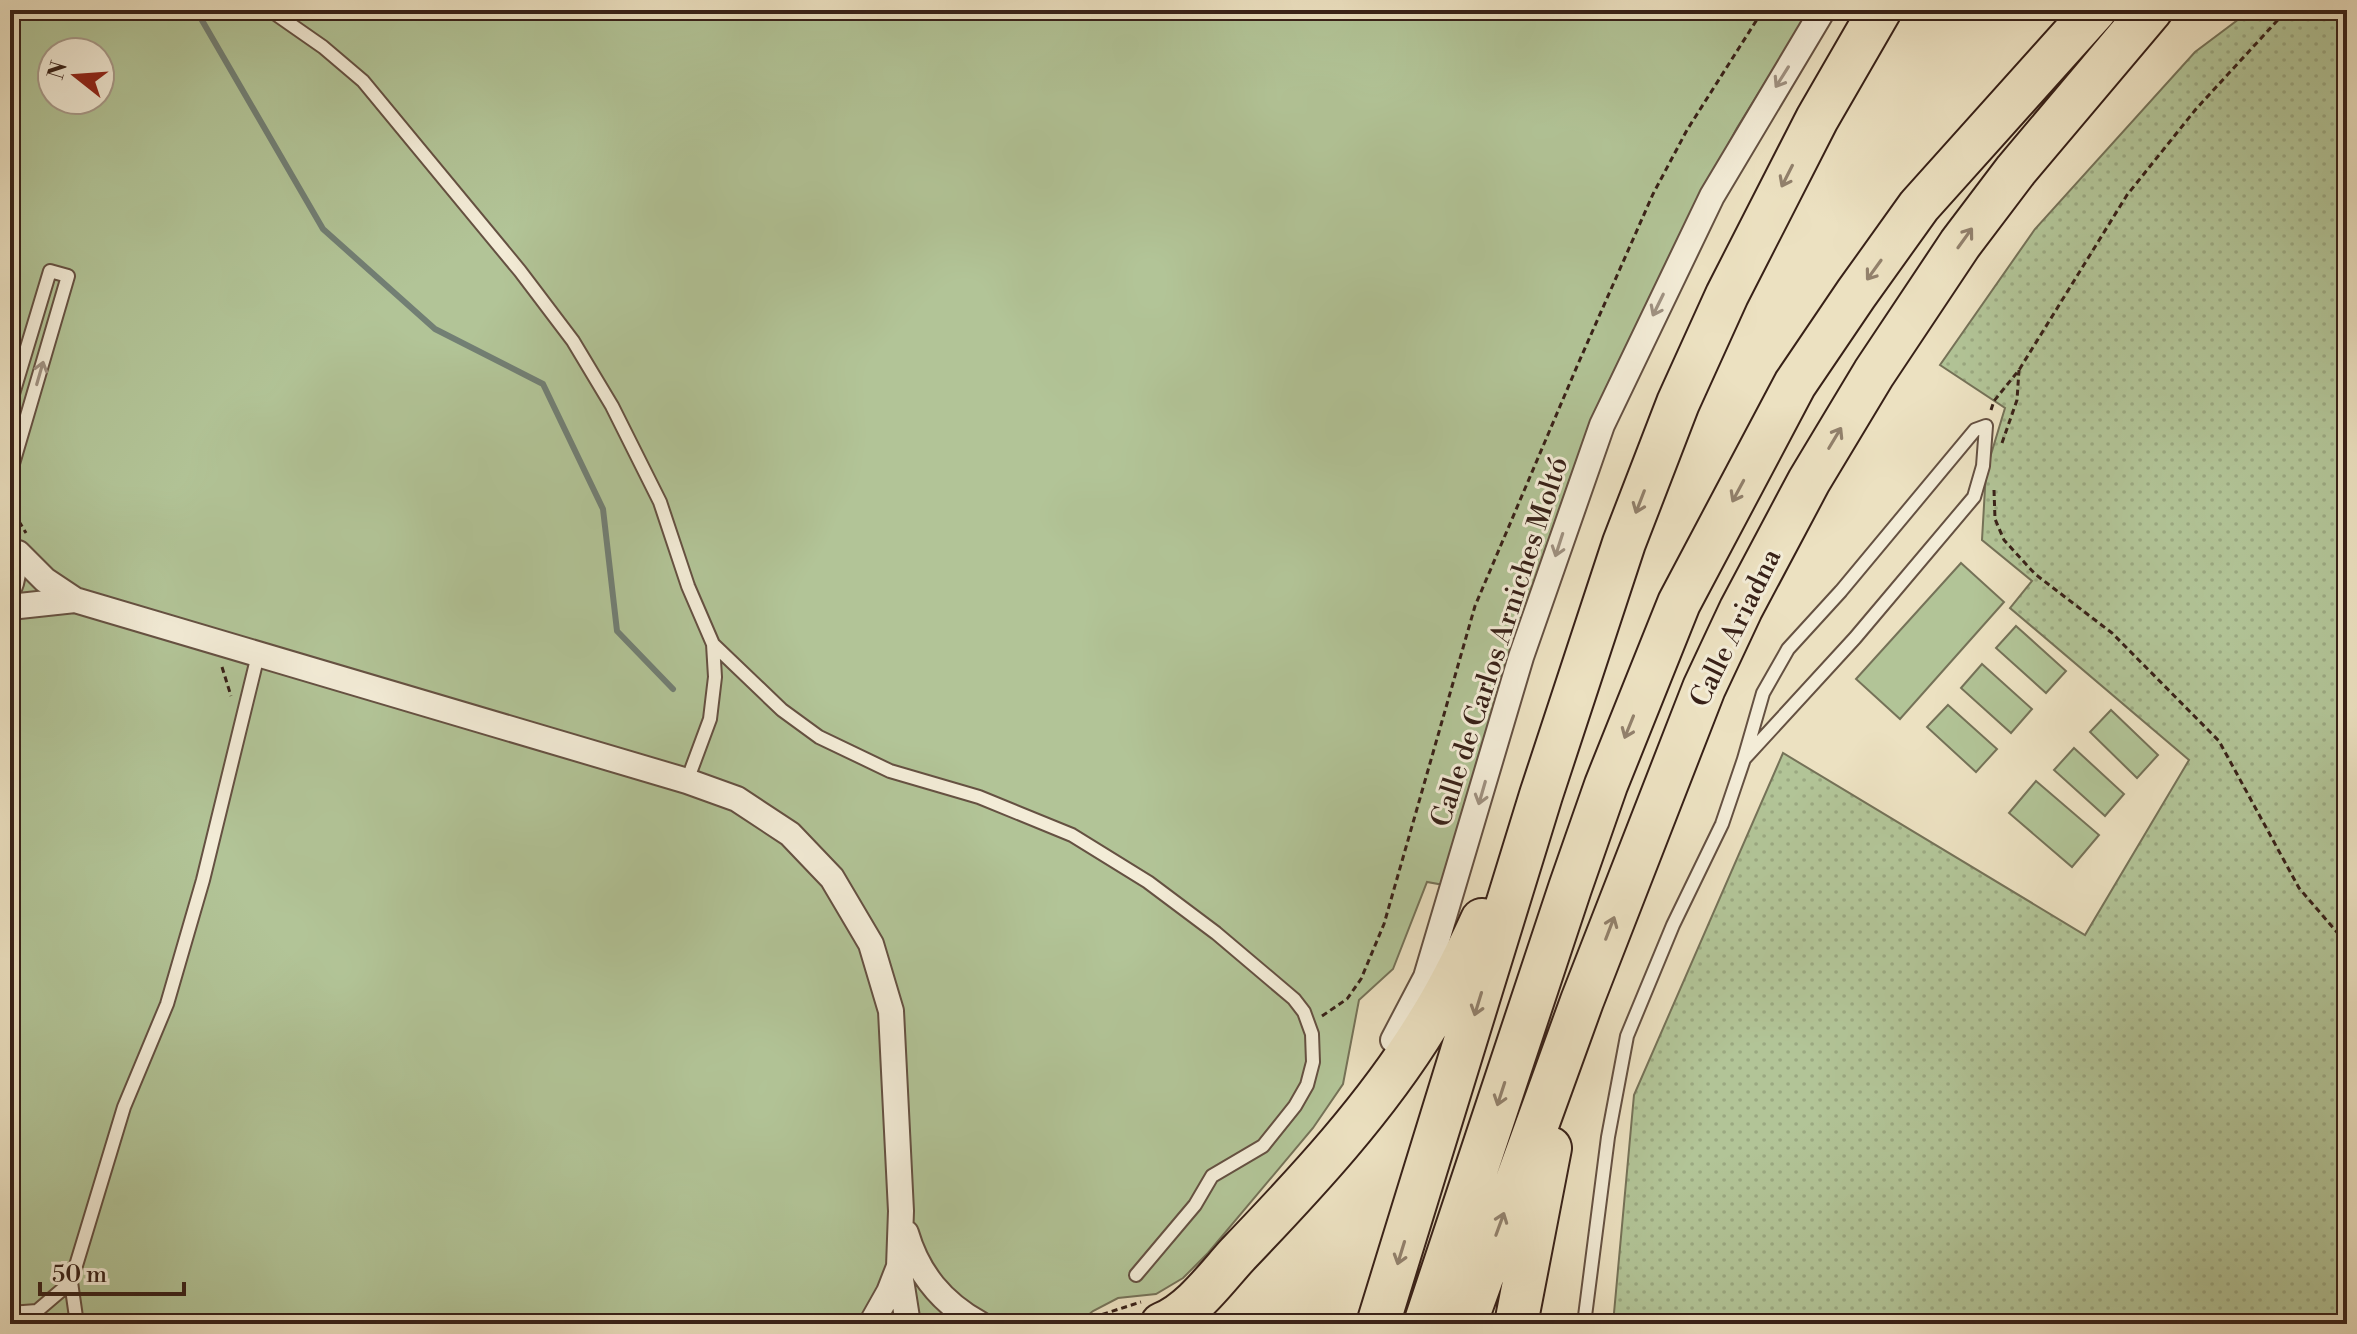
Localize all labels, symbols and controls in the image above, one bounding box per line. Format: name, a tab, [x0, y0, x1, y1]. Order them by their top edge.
north arrow	[36, 36, 116, 116]
text: N	[43, 58, 74, 83]
one-way arrow	[1774, 65, 1790, 87]
one-way arrow	[1779, 164, 1795, 188]
one-way arrow	[1956, 228, 1973, 250]
one-way arrow	[1865, 258, 1882, 280]
one-way arrow	[1650, 292, 1665, 316]
one-way arrow	[33, 360, 48, 386]
one-way arrow	[1827, 427, 1843, 450]
street label: Calle de Carlos Arniches Moltó	[1424, 452, 1576, 832]
one-way arrow	[1730, 479, 1746, 503]
one-way arrow	[1632, 489, 1646, 514]
one-way arrow	[1550, 532, 1565, 557]
street label: Calle Ariadna	[1683, 542, 1790, 713]
one-way arrow	[1621, 714, 1635, 739]
one-way arrow	[1474, 780, 1489, 806]
one-way arrow	[1604, 916, 1618, 941]
one-way arrow	[1469, 991, 1484, 1016]
one-way arrow	[1492, 1082, 1507, 1107]
one-way arrow	[1494, 1212, 1508, 1237]
one-way arrow	[1393, 1239, 1408, 1265]
scale bar	[40, 1246, 184, 1296]
text: 50 m	[52, 1260, 107, 1290]

